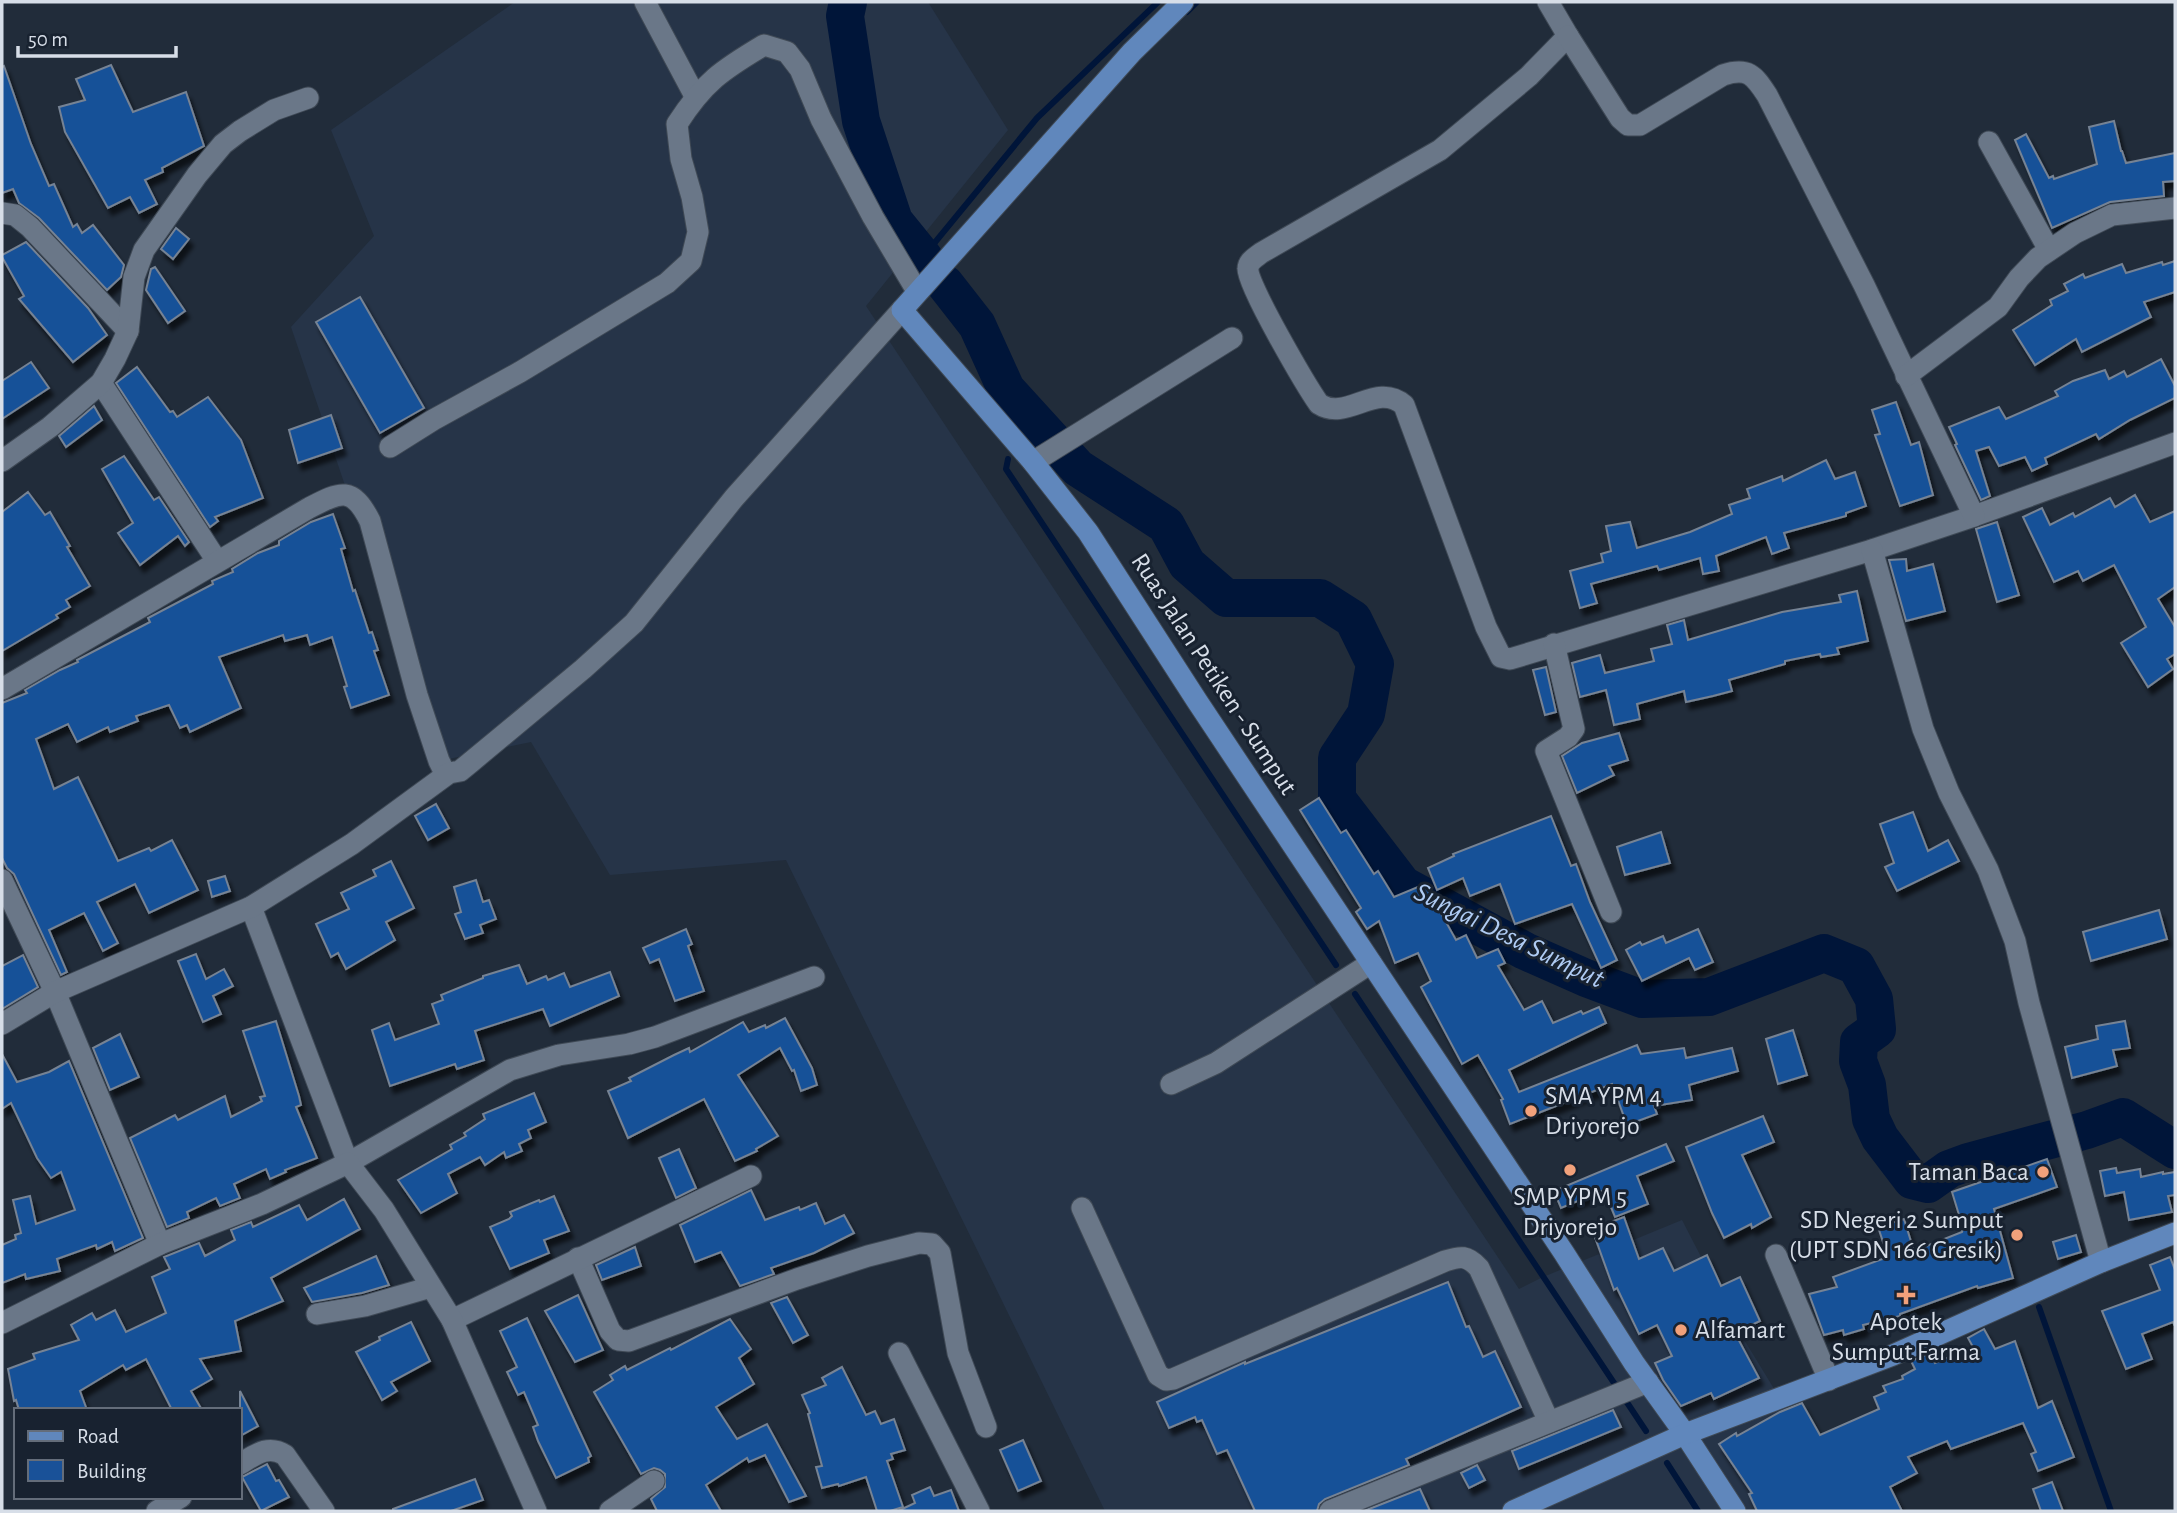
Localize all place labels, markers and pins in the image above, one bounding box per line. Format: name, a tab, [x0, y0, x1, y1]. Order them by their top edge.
place label: SMA YPM 4 Driyorejo	[1545, 1083, 1662, 1139]
marker: SMA YPM 4 Driyorejo	[1523, 1103, 1539, 1119]
place label: Taman Baca	[1908, 1159, 2029, 1185]
marker: SMP YPM 5 Driyorejo	[1562, 1162, 1578, 1178]
marker: Taman Baca	[2035, 1164, 2051, 1180]
place label: SMP YPM 5 Driyorejo	[1513, 1184, 1627, 1240]
place label: SD Negeri 2 Sumput (UPT SDN 166 Gresik)	[1789, 1207, 2003, 1263]
marker: SD Negeri 2 Sumput (UPT SDN 166 Gresik)	[2009, 1227, 2025, 1243]
marker: Apotek Sumput Farma	[1898, 1287, 1914, 1303]
place label: Apotek Sumput Farma	[1832, 1309, 1980, 1365]
place label: Alfamart	[1695, 1317, 1785, 1343]
marker: Alfamart	[1673, 1322, 1689, 1338]

